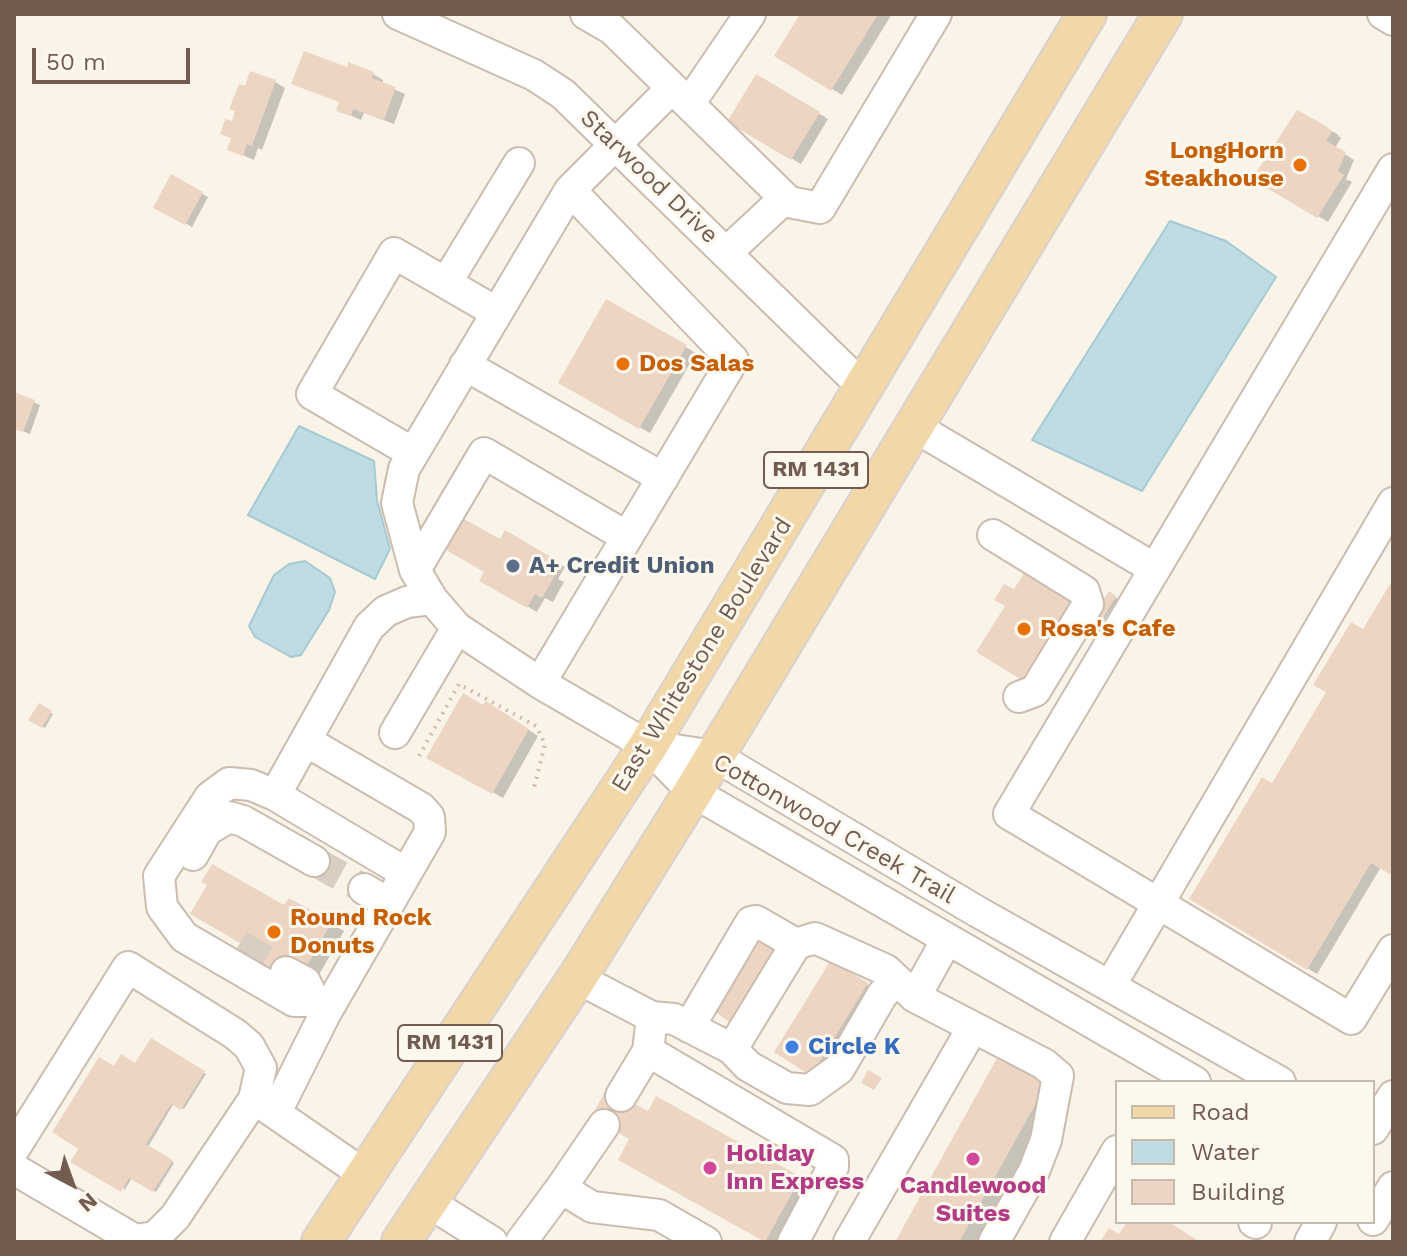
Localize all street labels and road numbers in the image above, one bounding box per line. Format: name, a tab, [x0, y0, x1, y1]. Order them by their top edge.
street label: Starwood Drive	[574, 104, 724, 250]
road number: RM 1431	[764, 452, 868, 488]
street label: East Whitestone Boulevard	[606, 513, 798, 797]
street label: Cottonwood Creek Trail	[708, 748, 960, 910]
road number: RM 1431	[398, 1025, 502, 1061]

